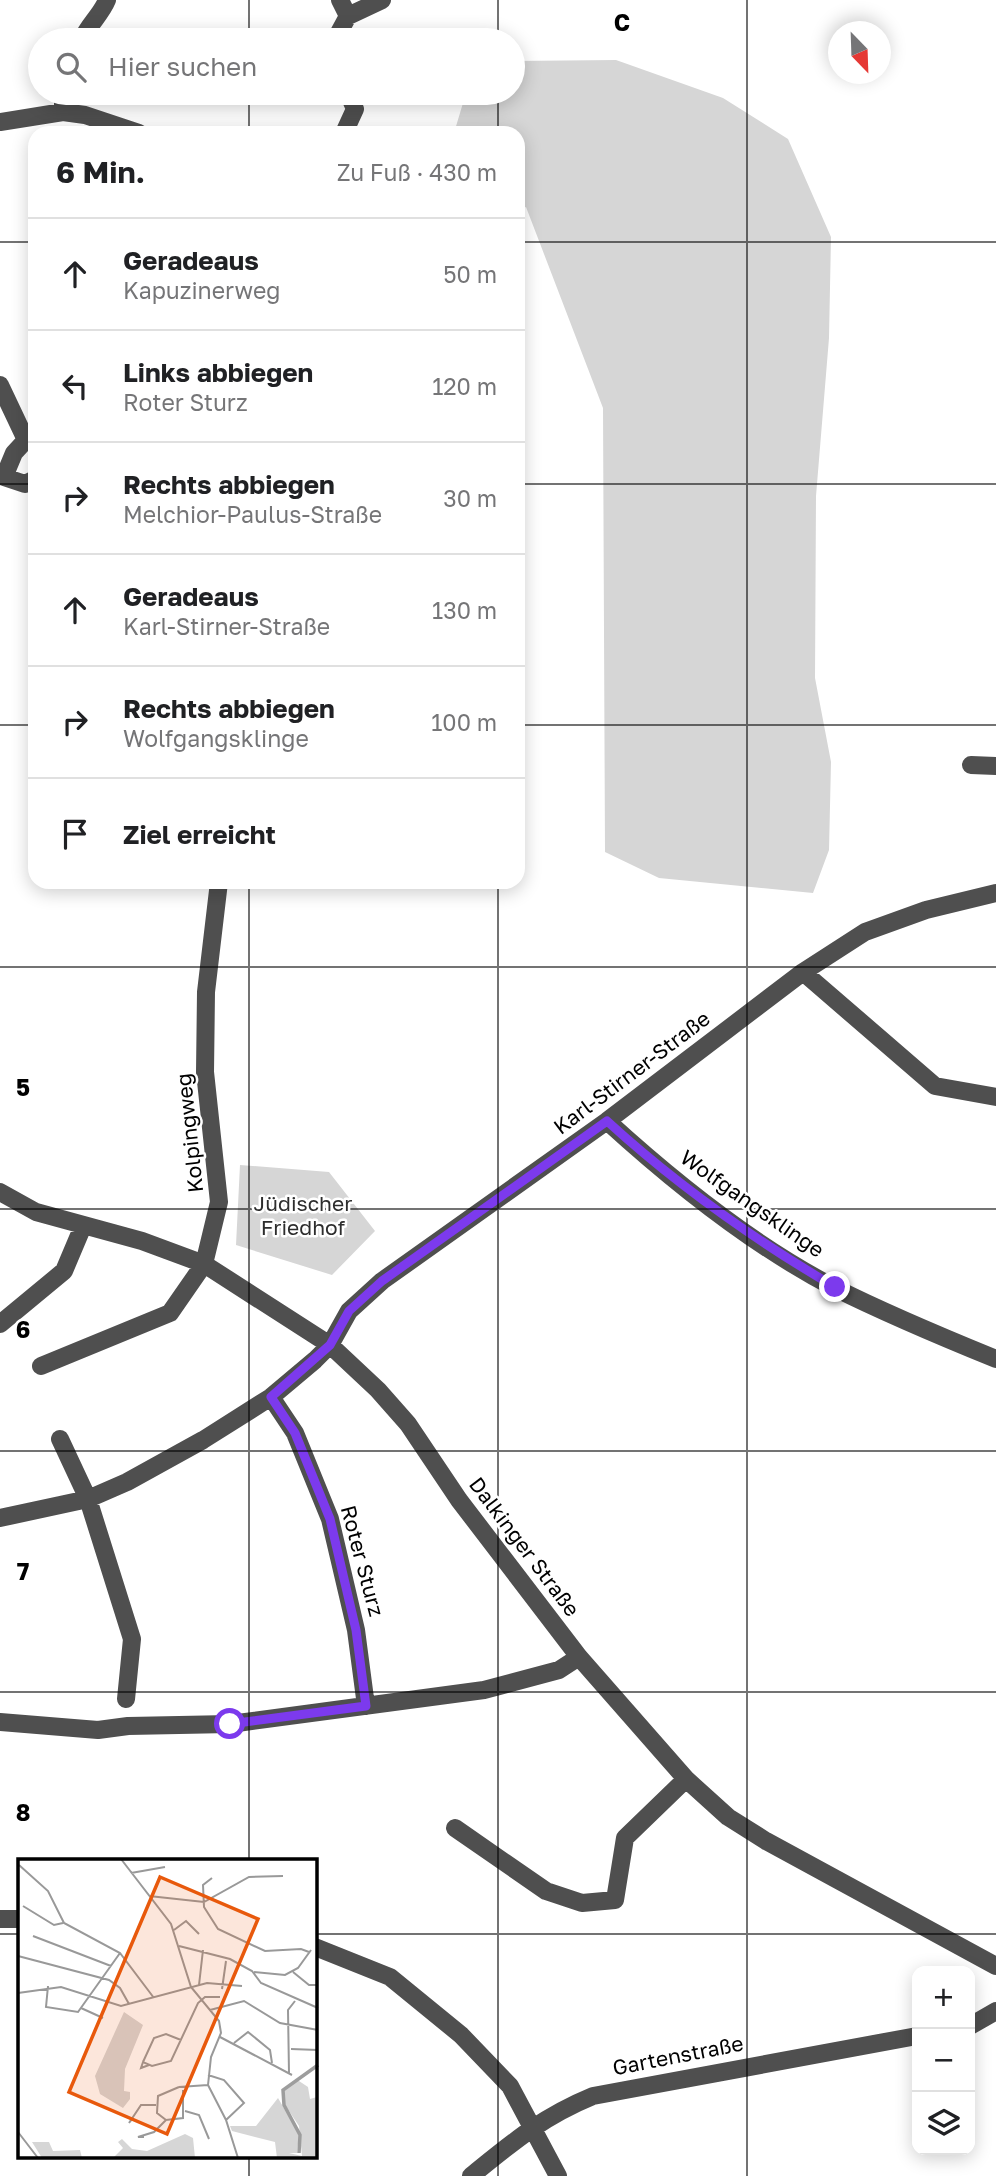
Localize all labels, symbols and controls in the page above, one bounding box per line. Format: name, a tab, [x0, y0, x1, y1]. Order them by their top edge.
text: C	[614, 8, 630, 36]
north arrow	[828, 21, 891, 84]
search box	[28, 28, 525, 105]
icon: search	[52, 48, 90, 86]
text: Hier suchen	[108, 51, 257, 82]
text: 6 Min.	[56, 154, 145, 190]
text: Zu Fuß · 430 m	[337, 158, 497, 186]
text: Geradeaus	[123, 245, 259, 276]
icon: ahead	[56, 255, 94, 293]
text: 50 m	[443, 260, 497, 288]
text: Kapuzinerweg	[123, 276, 280, 304]
text: Links abbiegen	[123, 357, 313, 388]
icon: left	[56, 367, 94, 405]
text: 120 m	[432, 372, 497, 400]
text: Roter Sturz	[123, 388, 248, 416]
text: Rechts abbiegen	[123, 469, 335, 500]
icon: right	[56, 479, 94, 517]
text: 30 m	[443, 484, 497, 512]
text: Melchior-Paulus-Straße	[123, 500, 382, 528]
text: Geradeaus	[123, 581, 259, 612]
icon: ahead	[56, 591, 94, 629]
text: 130 m	[432, 596, 497, 624]
text: Karl-Stirner-Straße	[123, 612, 330, 640]
text: Rechts abbiegen	[123, 693, 335, 724]
icon: right	[56, 703, 94, 741]
text: 100 m	[431, 708, 497, 736]
text: Wolfgangsklinge	[123, 724, 309, 752]
icon: arrive	[56, 815, 94, 853]
text: Ziel erreicht	[123, 819, 276, 850]
street label: Karl-Stirner-Straße	[548, 1005, 715, 1139]
street label: Kolpingweg	[170, 1072, 208, 1194]
text: 5	[16, 1073, 30, 1101]
street label: Wolfgangsklinge	[676, 1144, 830, 1262]
park label: Jüdischer Friedhof	[254, 1190, 352, 1240]
route end	[819, 1271, 850, 1302]
text: 6	[16, 1315, 30, 1343]
street label: Dalkinger Straße	[464, 1472, 586, 1621]
street label: Roter Sturz	[336, 1502, 390, 1619]
text: 7	[17, 1557, 29, 1585]
route start	[214, 1708, 245, 1739]
text: 8	[16, 1798, 30, 1826]
inset map	[18, 1859, 317, 2158]
map controls	[912, 1966, 975, 2155]
button: +	[912, 1966, 975, 2029]
button: −	[912, 2029, 975, 2092]
street label: Gartenstraße	[610, 2030, 745, 2080]
button: layers	[912, 2092, 975, 2155]

